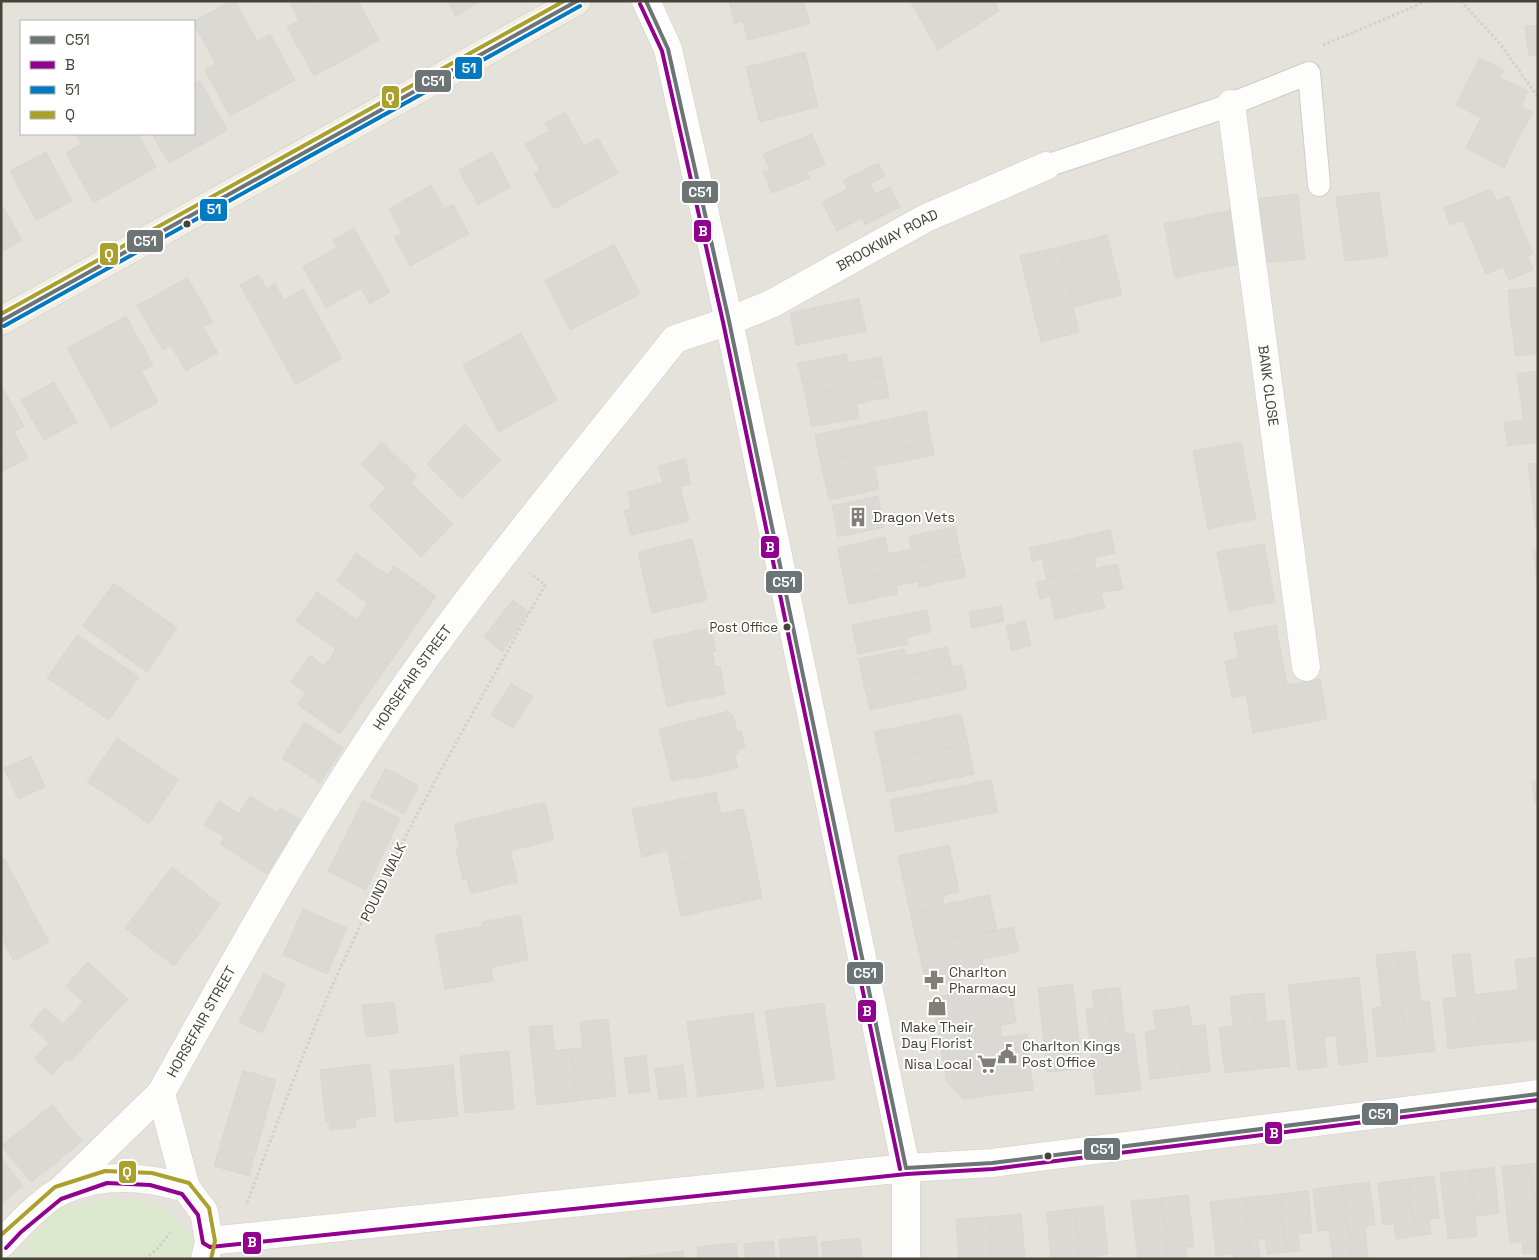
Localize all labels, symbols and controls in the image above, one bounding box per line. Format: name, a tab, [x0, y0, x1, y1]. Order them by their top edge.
legend	[20, 20, 195, 135]
text: C51	[65, 30, 90, 49]
text: B	[65, 55, 75, 74]
line badge: 51	[454, 56, 483, 80]
text: 51	[462, 59, 476, 77]
line badge: C51	[414, 69, 452, 93]
text: C51	[421, 72, 445, 90]
text: 51	[65, 80, 80, 99]
line badge: Q	[381, 85, 400, 109]
text: Q	[385, 88, 395, 106]
text: Q	[65, 105, 75, 124]
line badge: C51	[681, 180, 719, 204]
text: C51	[688, 183, 712, 201]
line badge: 51	[199, 198, 228, 222]
text: 51	[207, 200, 221, 218]
street label: BROOKWAY ROAD	[833, 205, 941, 275]
unlabelled marker	[182, 219, 192, 229]
line badge: B	[693, 219, 712, 243]
text: B	[698, 222, 708, 240]
line badge: C51	[126, 229, 164, 253]
text: C51	[133, 232, 157, 250]
line badge: Q	[99, 242, 119, 266]
text: Q	[104, 245, 114, 263]
street label: BANK CLOSE	[1254, 344, 1283, 427]
building icon: Dragon Vets	[847, 506, 869, 528]
place label: Dragon Vets	[873, 508, 955, 526]
line badge: B	[760, 535, 780, 559]
text: B	[765, 538, 775, 556]
line badge: C51	[765, 570, 803, 594]
text: C51	[772, 573, 796, 591]
place label: Post Office	[709, 619, 778, 636]
street label: HORSEFAIR STREET	[369, 621, 456, 733]
marker: Post Office	[782, 622, 792, 632]
street label: POUND WALK	[356, 839, 410, 925]
line badge: C51	[846, 961, 884, 985]
street label: HORSEFAIR STREET	[163, 963, 239, 1080]
place label: Charlton Pharmacy	[949, 963, 1016, 997]
text: C51	[853, 964, 877, 982]
pharmacy icon: Charlton Pharmacy	[923, 969, 945, 991]
shop icon: Make Their Day Florist	[926, 995, 948, 1017]
line badge: B	[857, 999, 877, 1023]
text: B	[862, 1002, 872, 1020]
place label: Make Their Day Florist	[901, 1018, 973, 1052]
place label: Charlton Kings Post Office	[1022, 1037, 1120, 1071]
public building icon: Charlton Kings Post Office	[996, 1043, 1018, 1065]
supermarket icon: Nisa Local	[976, 1053, 998, 1075]
place label: Nisa Local	[904, 1055, 972, 1073]
line badge: C51	[1361, 1102, 1399, 1126]
text: C51	[1368, 1105, 1392, 1123]
line badge: B	[1264, 1121, 1283, 1145]
text: B	[1269, 1124, 1279, 1142]
line badge: C51	[1083, 1137, 1121, 1161]
text: C51	[1090, 1140, 1114, 1158]
unlabelled marker	[1043, 1151, 1053, 1161]
line badge: Q	[118, 1160, 137, 1184]
text: Q	[122, 1163, 132, 1181]
line badge: B	[242, 1231, 262, 1255]
text: B	[247, 1233, 257, 1251]

